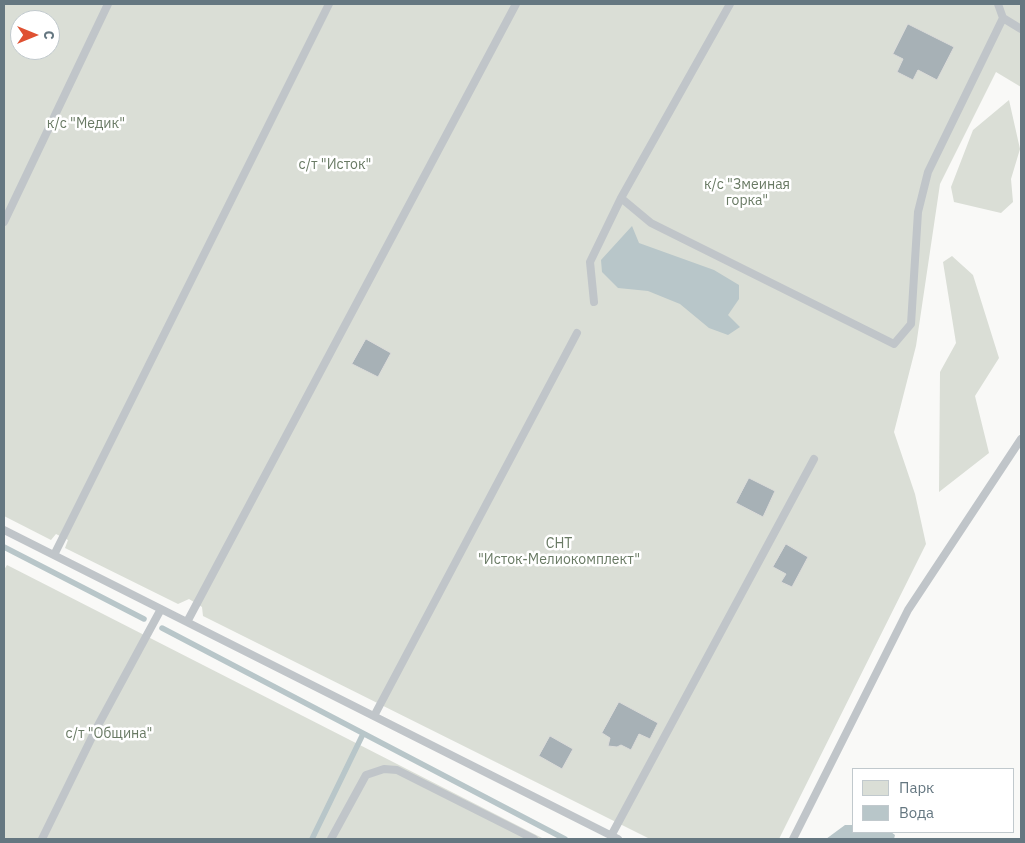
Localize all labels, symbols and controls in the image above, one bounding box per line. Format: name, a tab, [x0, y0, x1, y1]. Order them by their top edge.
north arrow	[10, 10, 60, 60]
text: С	[40, 30, 58, 40]
park label: к/с "Медик"	[47, 116, 125, 132]
park label: с/т "Исток"	[299, 157, 371, 173]
park label: к/с "Змеиная горка"	[704, 177, 790, 210]
park label: СНТ "Исток-Мелиокомплект"	[478, 536, 640, 568]
park label: с/т "Община"	[66, 726, 152, 742]
legend	[852, 768, 1015, 833]
text: Парк	[899, 778, 934, 797]
text: Вода	[899, 803, 934, 822]

